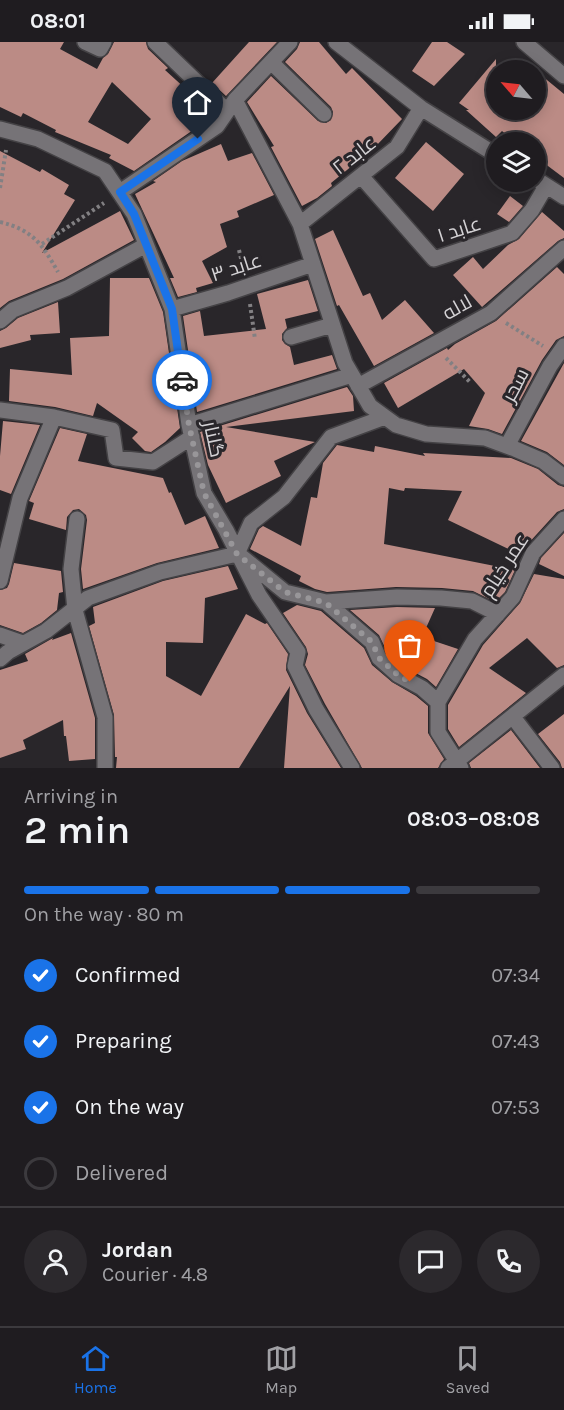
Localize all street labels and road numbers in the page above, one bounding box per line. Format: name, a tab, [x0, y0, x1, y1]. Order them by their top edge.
street label: عابد ۲	[328, 131, 381, 180]
street label: عابد ۱	[434, 212, 484, 247]
street label: عابد ۳	[208, 248, 264, 286]
street label: لاله	[439, 290, 476, 325]
street label: سحر	[497, 365, 534, 407]
street label: گلنار	[198, 418, 229, 459]
street label: عمر خیام	[475, 529, 535, 603]

